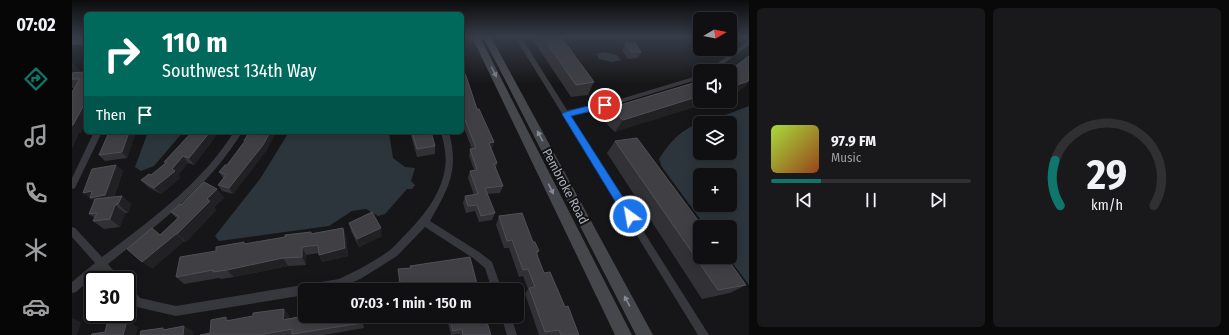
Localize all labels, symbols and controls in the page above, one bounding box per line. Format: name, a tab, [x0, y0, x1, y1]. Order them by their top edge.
north arrow	[693, 12, 737, 56]
map controls	[693, 12, 737, 264]
text: 07:02	[16, 14, 56, 36]
text: 110 m	[162, 26, 228, 59]
icon: right	[96, 28, 148, 80]
text: Southwest 134th Way	[162, 60, 317, 82]
button: sound	[693, 64, 737, 108]
icon: directions	[22, 65, 50, 93]
one-way arrow	[490, 66, 497, 78]
pin	[588, 88, 622, 122]
icon: arrive	[594, 94, 616, 116]
icon: arrive	[134, 104, 156, 126]
text: Then	[96, 106, 126, 124]
button: layers	[693, 116, 737, 160]
icon: music	[22, 122, 50, 150]
one-way arrow	[536, 130, 543, 142]
text: 97.9 FM	[831, 132, 876, 150]
street label: Pembroke Road	[539, 146, 592, 226]
text: 29	[1086, 149, 1127, 199]
text: Music	[831, 150, 861, 165]
button: +	[693, 168, 737, 212]
icon: phone	[22, 179, 50, 207]
one-way arrow	[548, 183, 554, 194]
icon: previous	[793, 189, 815, 211]
icon: pause	[860, 189, 882, 211]
icon: next	[927, 189, 949, 211]
position arrow	[609, 195, 651, 237]
text: km/h	[1091, 196, 1123, 213]
button: −	[693, 220, 737, 264]
icon: climate	[22, 236, 50, 264]
speed limit sign: 30	[84, 271, 136, 323]
icon: car	[22, 293, 50, 321]
text: 07:03 · 1 min · 150 m	[350, 294, 472, 312]
one-way arrow	[624, 295, 630, 306]

